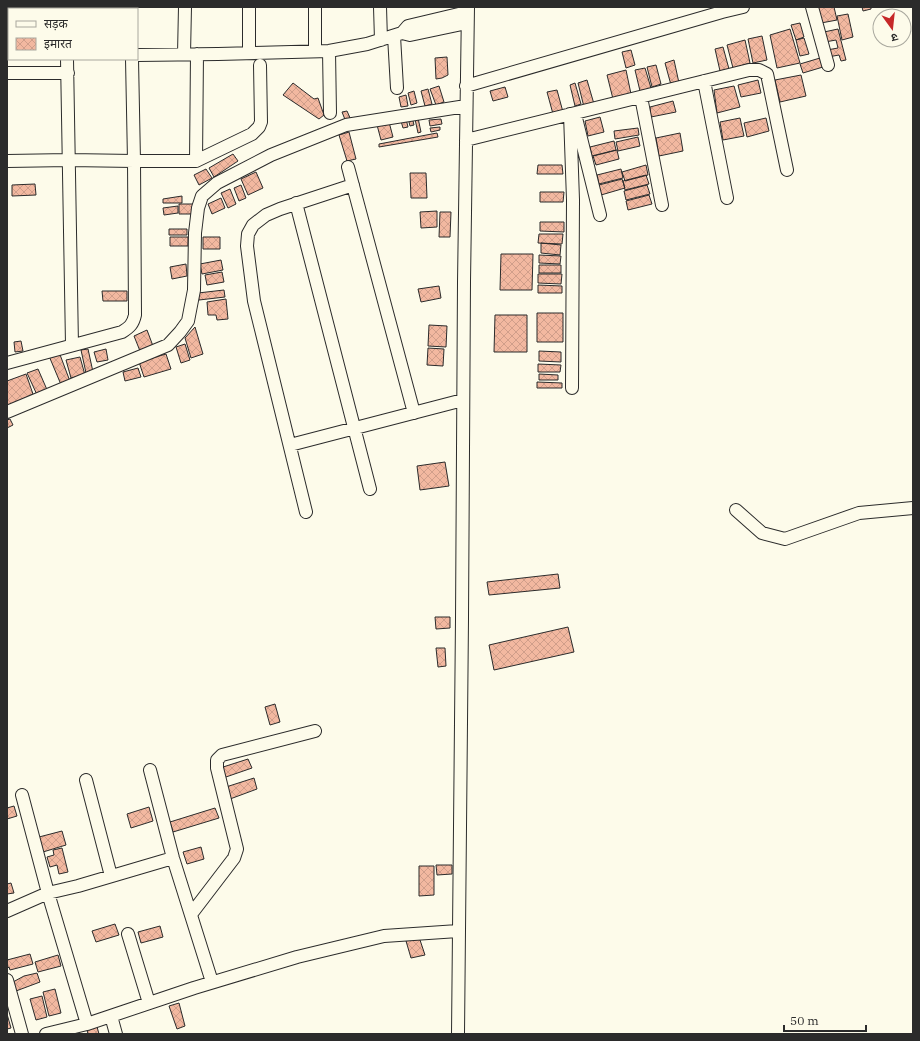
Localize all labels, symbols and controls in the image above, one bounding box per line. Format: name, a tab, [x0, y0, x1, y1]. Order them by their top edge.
legend	[8, 8, 138, 60]
north arrow	[872, 8, 912, 48]
text: सड़क	[44, 16, 69, 31]
text: उ	[889, 30, 900, 45]
text: इमारत	[44, 36, 73, 51]
scale bar	[784, 1007, 866, 1033]
text: 50 m	[790, 1013, 819, 1028]

